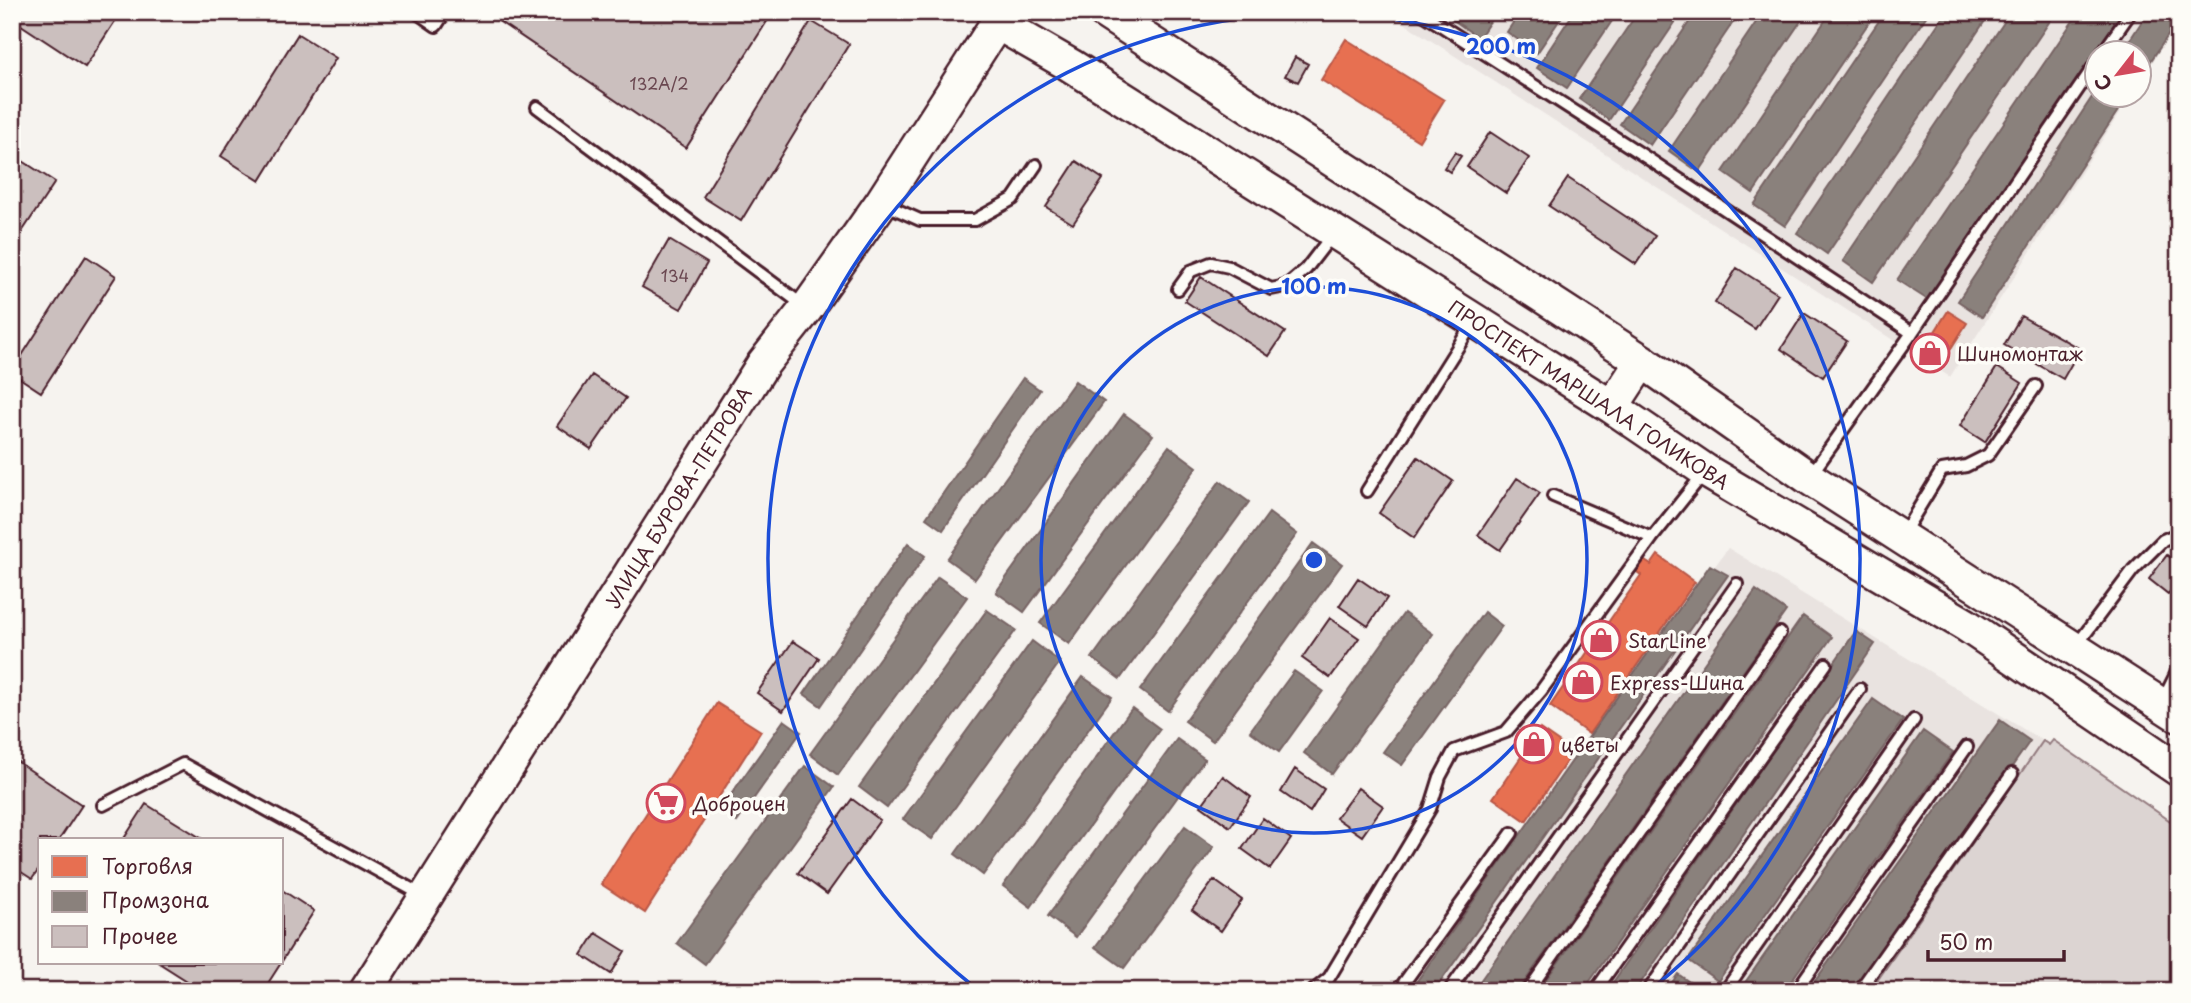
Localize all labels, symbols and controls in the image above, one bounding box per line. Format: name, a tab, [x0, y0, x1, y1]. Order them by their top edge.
text: 200 m	[1466, 29, 1536, 61]
north arrow	[2082, 38, 2152, 108]
text: С	[2087, 70, 2118, 97]
house number: 132А/2	[630, 71, 689, 95]
house number: 134	[661, 263, 689, 287]
text: 100 m	[1281, 269, 1347, 301]
street label: ПРОСПЕКТ МАРШАЛА ГОЛИКОВА	[1443, 292, 1735, 496]
shop icon: Шиномонтаж	[1909, 332, 1951, 374]
place label: Шиномонтаж	[1957, 339, 2083, 367]
street label: УЛИЦА БУРОВА-ПЕТРОВА	[598, 381, 758, 613]
centre of rings	[1302, 548, 1326, 572]
shop icon: StarLine	[1580, 619, 1622, 661]
place label: StarLine	[1628, 626, 1707, 654]
shop icon: Express-Шина	[1562, 661, 1604, 703]
place label: Express-Шина	[1610, 668, 1744, 696]
shop icon: цветы	[1513, 723, 1555, 765]
place label: цветы	[1561, 730, 1619, 758]
supermarket icon: Доброцен	[645, 782, 687, 824]
place label: Доброцен	[692, 789, 786, 817]
legend	[38, 838, 284, 964]
text: Торговля	[102, 849, 193, 881]
text: Промзона	[102, 883, 209, 915]
text: Прочее	[102, 919, 178, 951]
scale bar	[1928, 919, 2065, 963]
text: 50 m	[1939, 925, 1993, 957]

